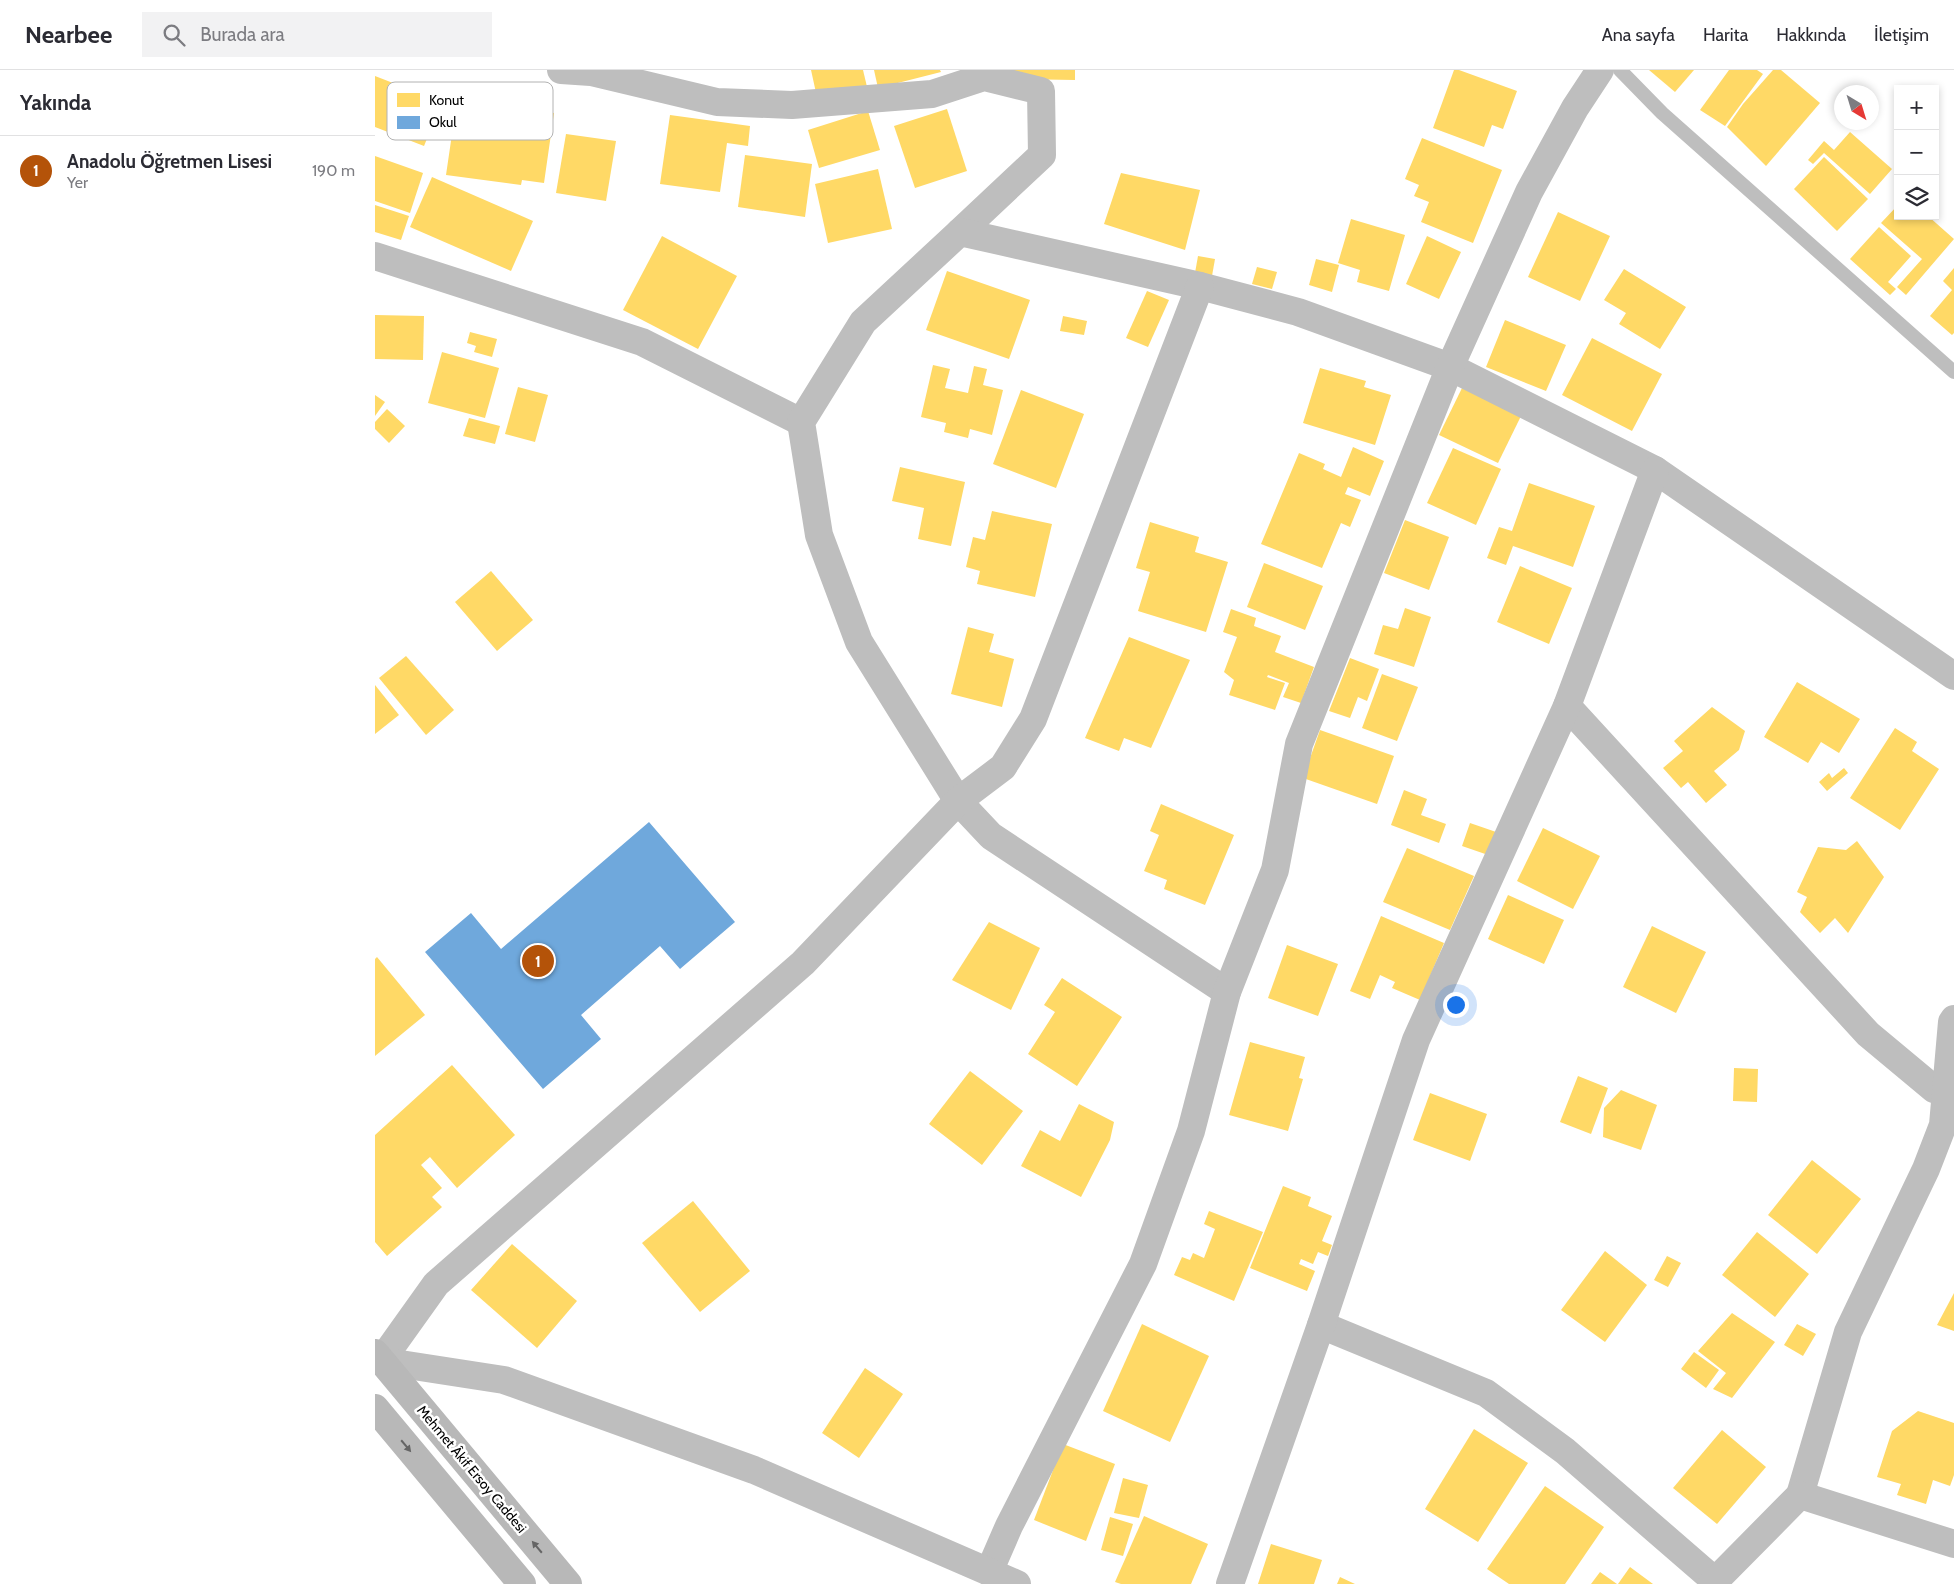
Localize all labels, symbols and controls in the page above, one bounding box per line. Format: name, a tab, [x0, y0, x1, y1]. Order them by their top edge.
search box	[142, 12, 492, 57]
text: Nearbee	[25, 20, 112, 49]
icon: search	[160, 21, 188, 49]
text: Burada ara	[200, 23, 285, 46]
text: Ana sayfa	[1602, 24, 1675, 46]
text: Harita	[1703, 24, 1748, 46]
text: Hakkında	[1776, 24, 1846, 46]
text: İletişim	[1874, 24, 1929, 46]
legend	[387, 82, 553, 140]
north arrow	[1834, 85, 1879, 130]
map controls	[1894, 85, 1939, 220]
button: +	[1894, 85, 1939, 130]
text: Yakında	[20, 90, 91, 115]
text: Konut	[429, 91, 464, 109]
text: Okul	[429, 113, 457, 131]
button: −	[1894, 130, 1939, 175]
text: Anadolu Öğretmen Lisesi	[67, 150, 272, 173]
text: 1	[33, 161, 39, 180]
text: 190 m	[312, 161, 355, 180]
text: Yer	[67, 173, 88, 192]
button: layers	[1894, 175, 1939, 220]
pin: 1	[522, 942, 554, 980]
your location	[1443, 992, 1469, 1018]
street label: Mehmet Âkif Ersoy Caddesi	[413, 1401, 531, 1537]
one-way arrow	[401, 1439, 412, 1452]
one-way arrow	[531, 1541, 543, 1553]

